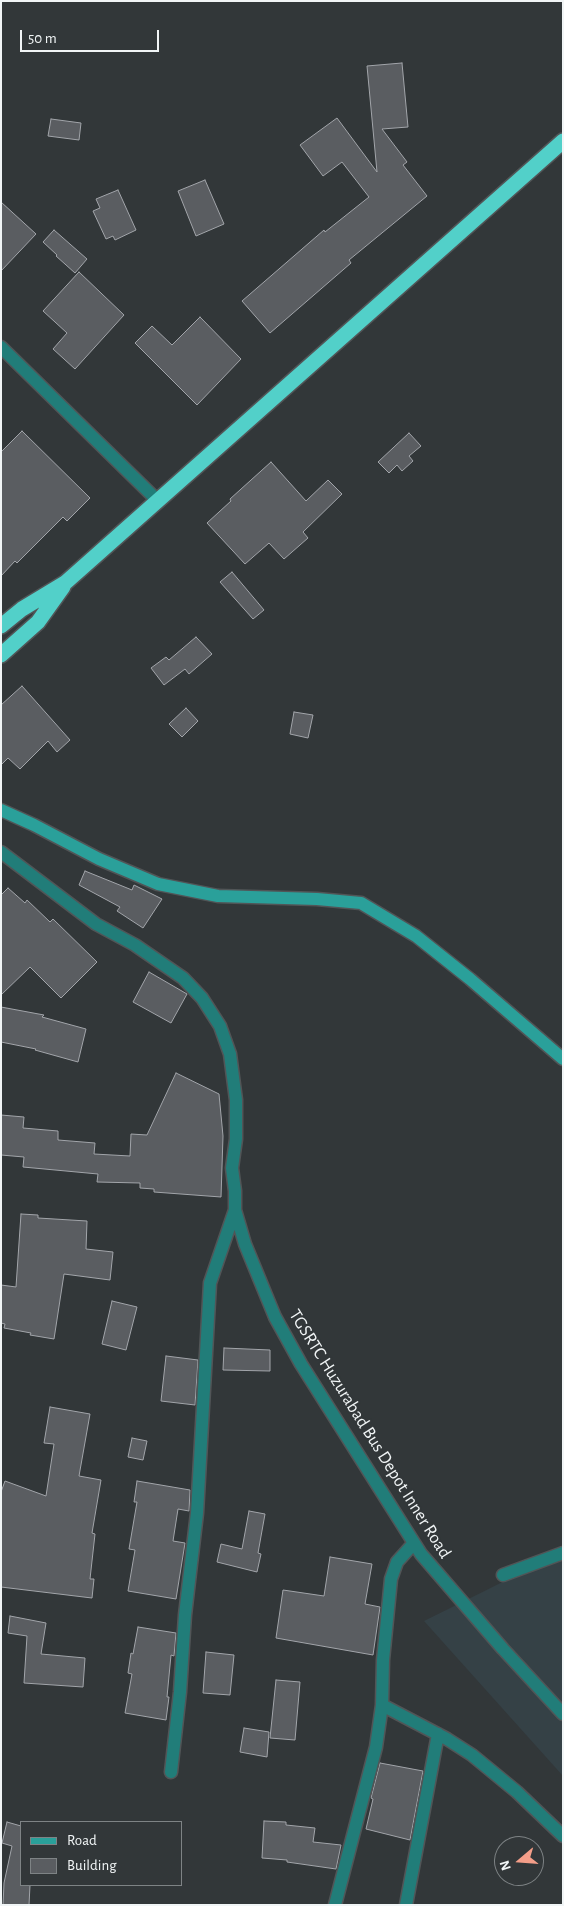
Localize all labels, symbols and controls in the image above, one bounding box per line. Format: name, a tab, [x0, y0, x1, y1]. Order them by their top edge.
scale bar	[22, 20, 161, 52]
text: 50 m	[28, 31, 57, 46]
street label: TGSRTC Huzurabad Bus Depot Inner Road	[284, 1305, 456, 1563]
legend	[20, 1821, 182, 1886]
text: Road	[67, 1833, 97, 1848]
north arrow	[494, 1836, 544, 1886]
text: Building	[67, 1858, 117, 1873]
text: N	[498, 1859, 514, 1872]

